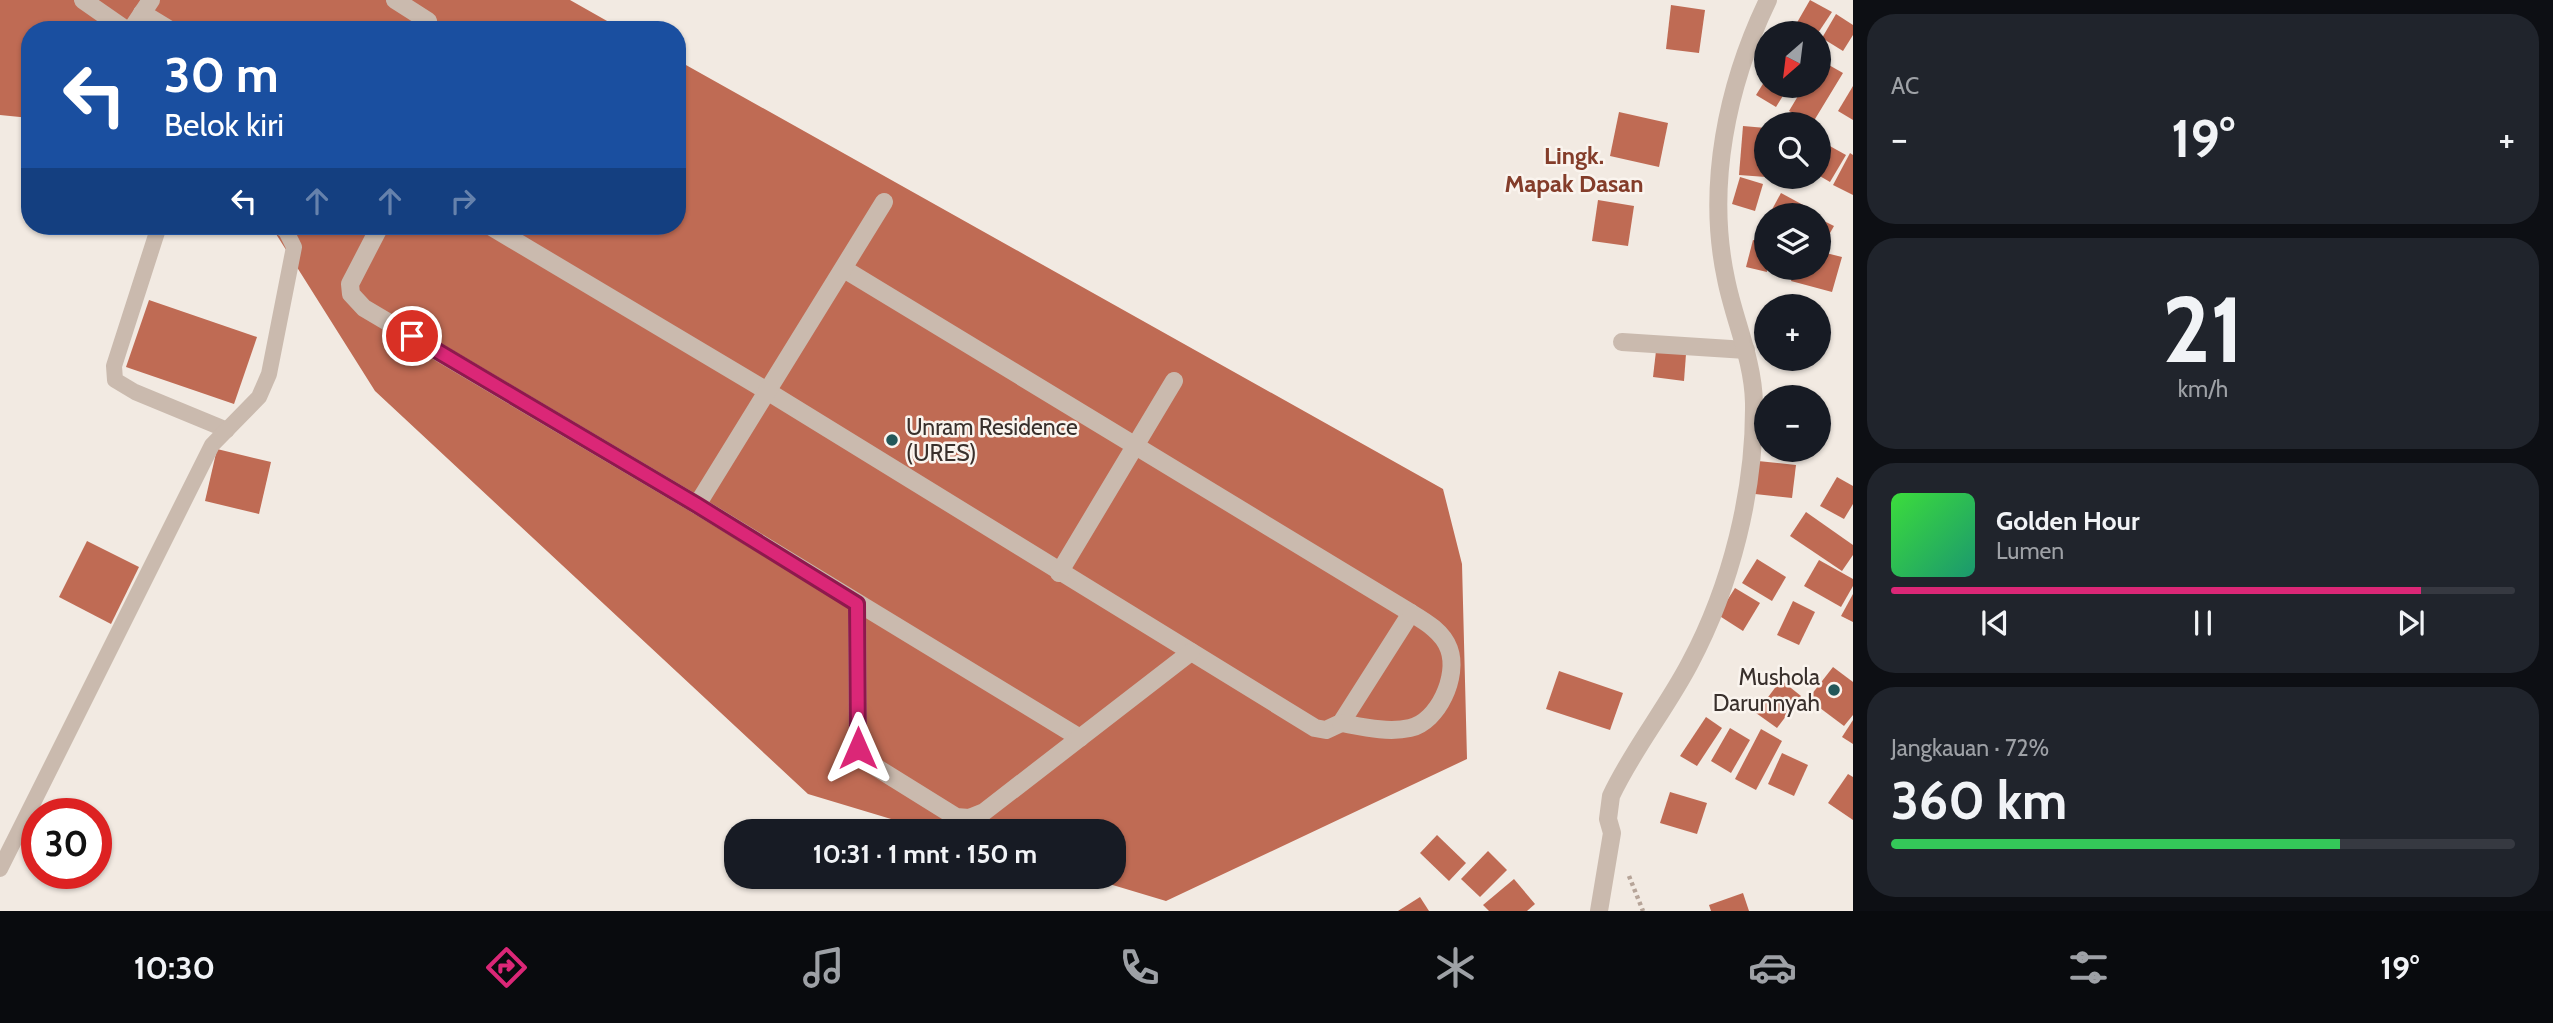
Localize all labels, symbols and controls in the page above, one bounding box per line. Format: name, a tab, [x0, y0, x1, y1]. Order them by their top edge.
north arrow	[1754, 21, 1830, 98]
map controls	[1754, 21, 1831, 462]
text: 30 m	[164, 45, 279, 104]
icon: left	[49, 49, 140, 140]
text: AC	[1891, 72, 1919, 100]
text: Belok kiri	[164, 105, 284, 144]
text: 19°	[2171, 107, 2235, 170]
button: search	[1754, 112, 1831, 189]
text: −	[1891, 115, 1908, 162]
text: +	[2498, 115, 2515, 162]
district label: Lingk. Mapak Dasan	[1505, 141, 1643, 198]
icon: left	[225, 182, 263, 220]
icon: ahead	[298, 182, 336, 220]
icon: ahead	[371, 182, 409, 220]
icon: right	[444, 182, 482, 220]
button: layers	[1754, 203, 1831, 280]
text: 21	[2162, 274, 2244, 385]
button: +	[1754, 294, 1831, 371]
pin	[382, 306, 442, 366]
icon: arrive	[393, 317, 431, 355]
text: km/h	[2178, 375, 2228, 403]
button: −	[1754, 385, 1831, 462]
place label: Unram Residence (URES)	[906, 413, 1078, 467]
marker: Unram Residence (URES)	[884, 432, 900, 448]
text: Golden Hour	[1996, 505, 2139, 537]
text: Lumen	[1996, 537, 2064, 565]
icon: previous	[1976, 604, 2014, 642]
icon: pause	[2184, 604, 2222, 642]
icon: next	[2392, 604, 2430, 642]
place label: Mushola Darunnyah	[1713, 663, 1820, 717]
marker: Mushola Darunnyah	[1826, 682, 1842, 698]
position arrow	[821, 711, 895, 785]
text: Jangkauan · 72%	[1891, 734, 2049, 762]
text: 360 km	[1891, 769, 2067, 832]
speed limit sign: 30	[21, 798, 112, 889]
text: 10:31 · 1 mnt · 150 m	[813, 838, 1037, 870]
icon: directions	[482, 943, 531, 992]
icon: music	[799, 943, 848, 992]
icon: phone	[1115, 943, 1164, 992]
icon: climate	[1431, 943, 1480, 992]
icon: car	[1748, 943, 1797, 992]
icon: filters	[2064, 943, 2113, 992]
text: 10:30	[134, 948, 215, 987]
text: 19°	[2380, 948, 2419, 987]

